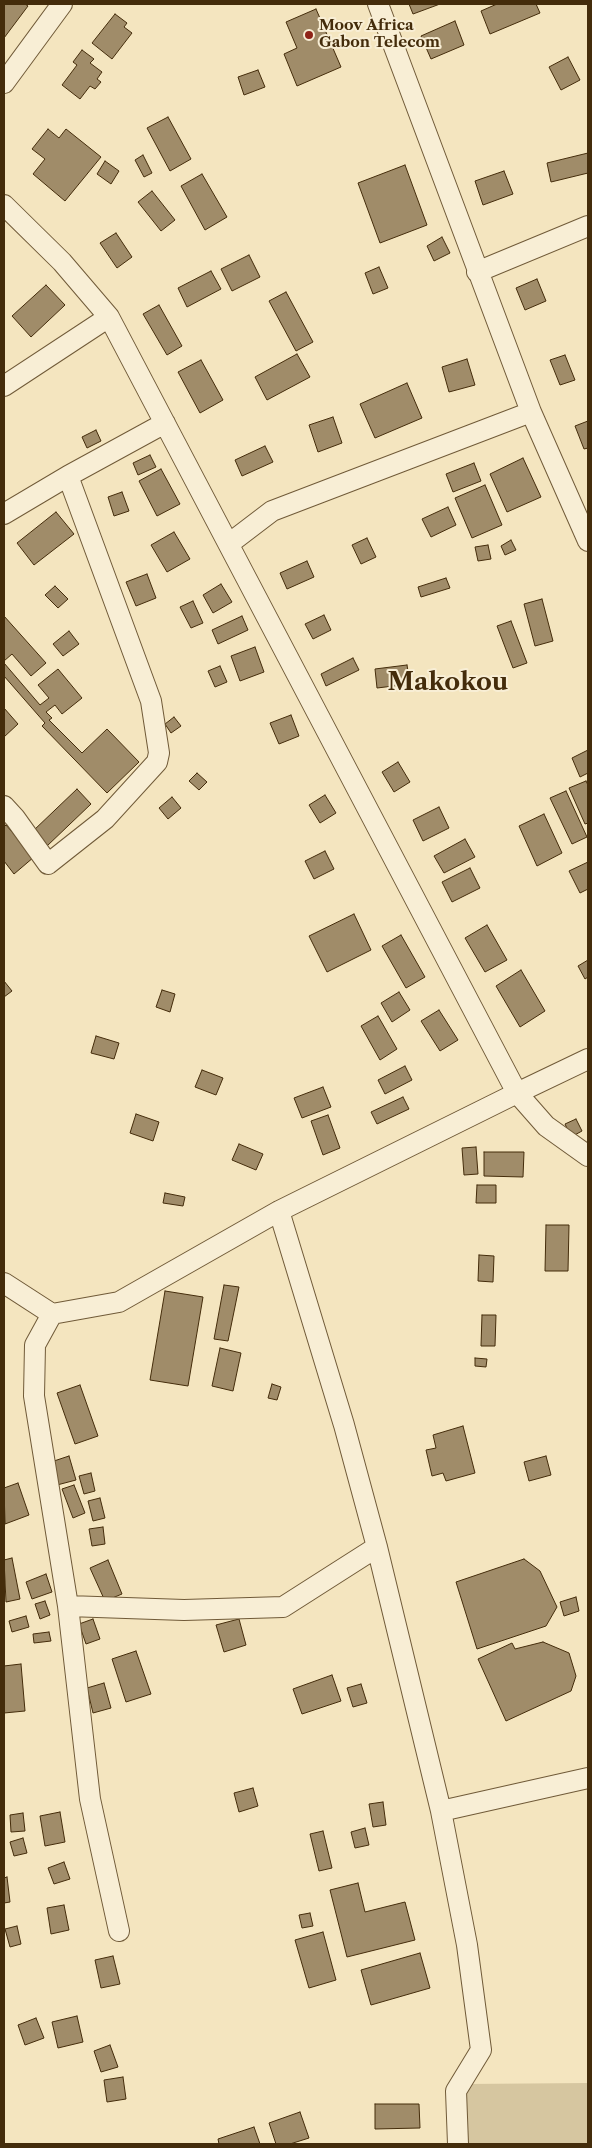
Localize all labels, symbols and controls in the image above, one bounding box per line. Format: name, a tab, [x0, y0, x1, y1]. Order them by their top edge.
place label: Moov Africa Gabon Telecom	[319, 17, 440, 52]
marker: Moov Africa Gabon Telecom	[303, 29, 315, 41]
district label: Makokou	[388, 668, 508, 698]

